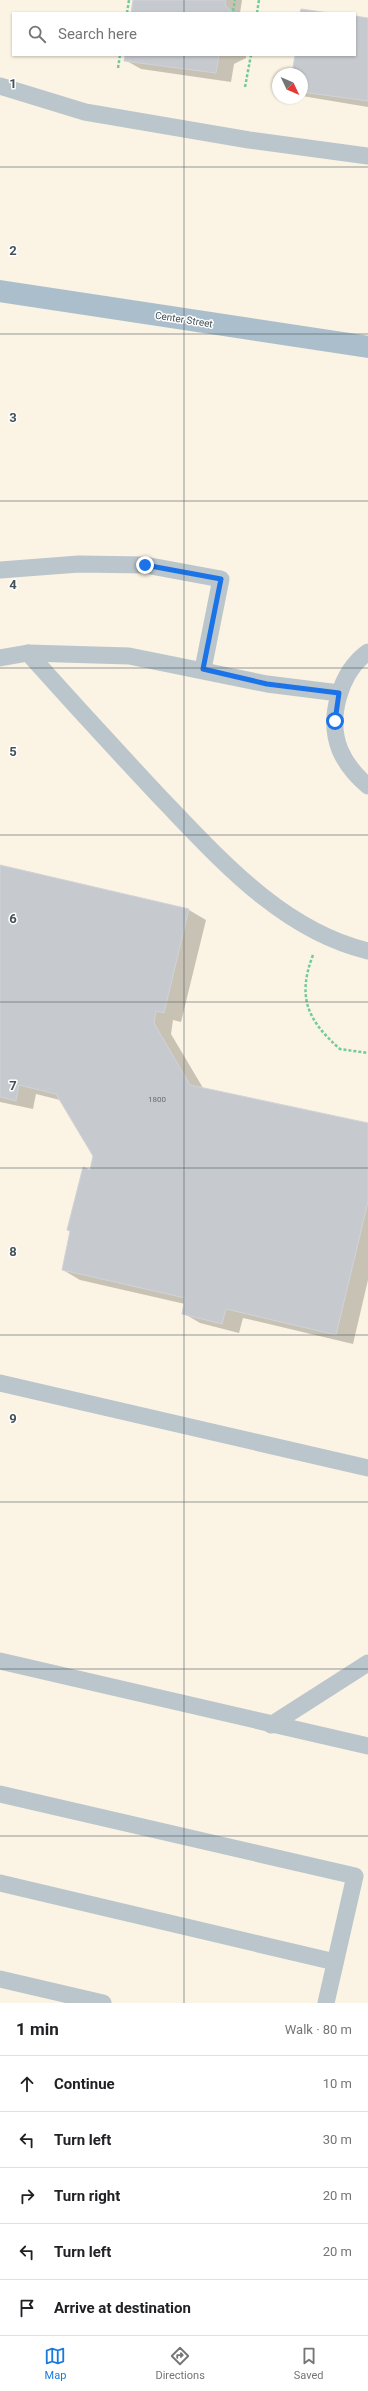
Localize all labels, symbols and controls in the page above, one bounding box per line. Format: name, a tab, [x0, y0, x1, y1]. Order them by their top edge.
search box	[12, 12, 356, 56]
icon: search	[26, 23, 48, 45]
text: Search here	[58, 25, 137, 43]
north arrow	[272, 68, 308, 104]
text: 1	[9, 76, 17, 91]
text: 2	[9, 243, 17, 258]
street label: Center Street	[154, 310, 214, 329]
text: 3	[9, 410, 17, 425]
route end	[136, 556, 154, 574]
text: 4	[9, 577, 17, 592]
route start	[326, 712, 344, 730]
text: 5	[9, 744, 17, 759]
text: 6	[9, 911, 17, 926]
text: 7	[9, 1078, 17, 1093]
house number: 1800	[148, 1095, 166, 1104]
text: 8	[9, 1244, 17, 1259]
text: 9	[9, 1411, 17, 1426]
text: 1 min	[16, 2019, 59, 2039]
text: Walk · 80 m	[285, 2022, 352, 2037]
icon: ahead	[16, 2073, 38, 2095]
text: Continue	[54, 2075, 115, 2093]
text: 10 m	[323, 2076, 352, 2091]
icon: left	[16, 2129, 38, 2151]
text: Turn left	[54, 2131, 111, 2149]
text: 30 m	[323, 2132, 352, 2147]
icon: right	[16, 2185, 38, 2207]
text: Turn right	[54, 2187, 120, 2205]
text: 20 m	[323, 2188, 352, 2203]
icon: left	[16, 2241, 38, 2263]
text: Turn left	[54, 2243, 111, 2261]
text: 20 m	[323, 2244, 352, 2259]
icon: arrive	[16, 2297, 38, 2319]
text: Arrive at destination	[54, 2299, 191, 2317]
tab: Map	[44, 2345, 66, 2382]
tab: Directions	[155, 2345, 205, 2382]
tab: Saved	[294, 2345, 324, 2382]

